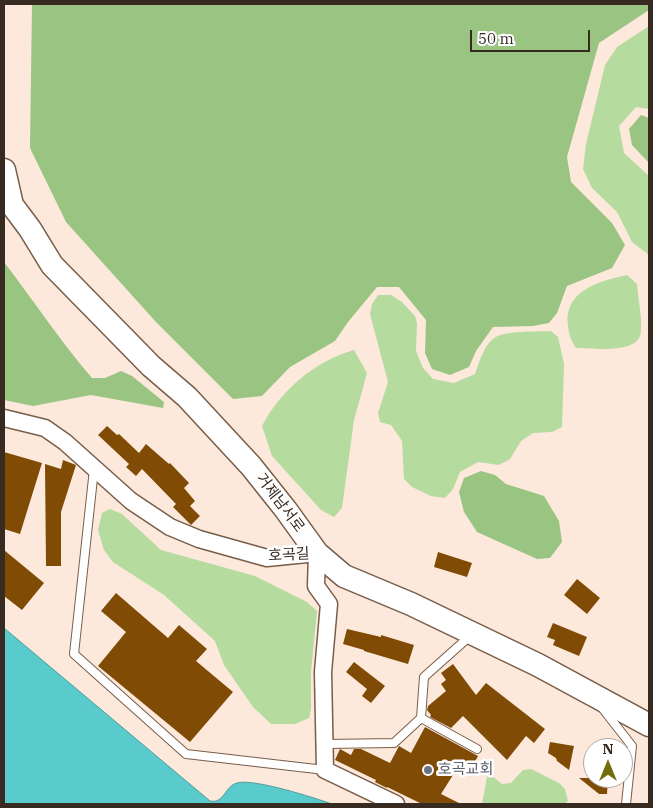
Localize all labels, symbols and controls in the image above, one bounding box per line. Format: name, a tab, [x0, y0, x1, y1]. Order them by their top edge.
scale bar	[473, 20, 593, 52]
text: 50 m	[478, 29, 514, 48]
street label: 거제남서로	[252, 470, 308, 536]
street label: 호곡길	[268, 545, 310, 565]
north arrow	[583, 738, 633, 788]
text: N	[602, 740, 614, 758]
place label: 호곡교회	[438, 761, 493, 779]
marker: 호곡교회	[422, 764, 434, 776]

